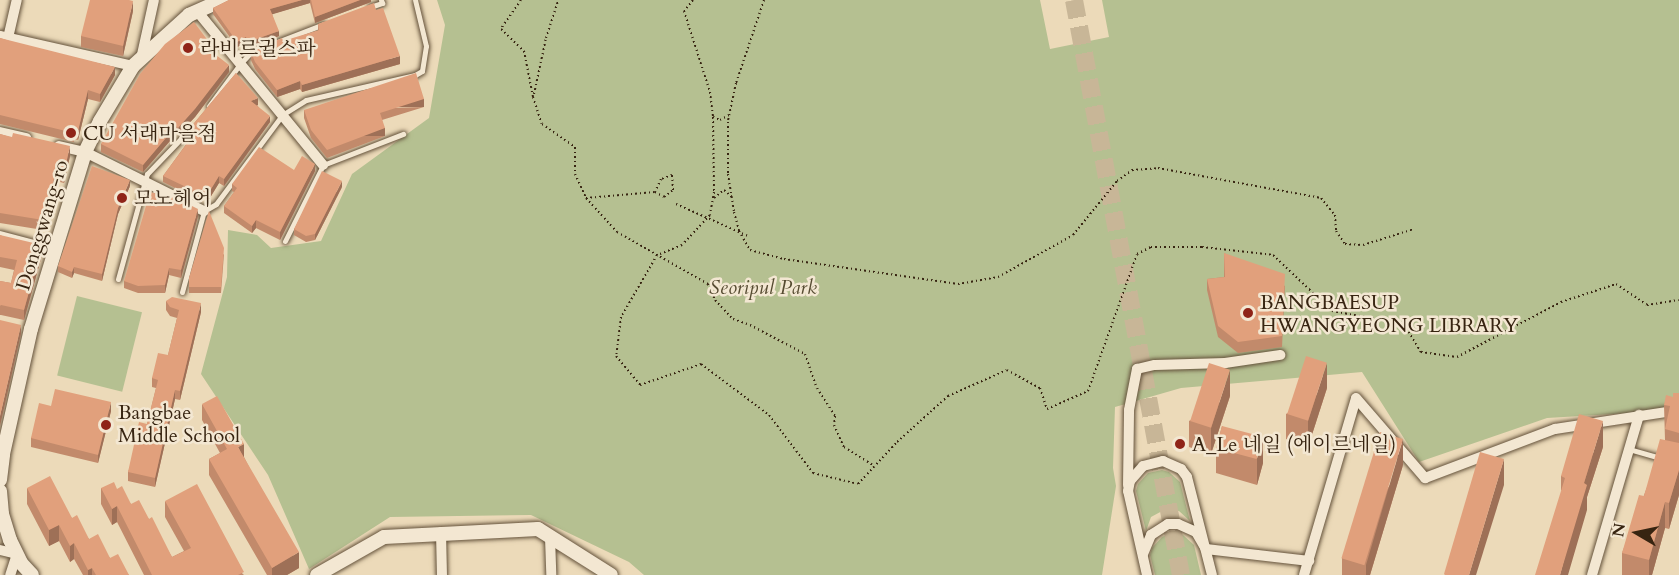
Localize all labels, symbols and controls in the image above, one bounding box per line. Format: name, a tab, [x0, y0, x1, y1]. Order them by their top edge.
place label: 라비르귈스파	[200, 36, 316, 60]
marker: 라비르귈스파	[181, 41, 195, 55]
place label: CU 서래마을점	[83, 121, 217, 145]
marker: CU 서래마을점	[64, 126, 78, 140]
street label: Donggwang-ro	[11, 157, 73, 293]
place label: 모노헤어	[134, 186, 211, 210]
marker: 모노헤어	[115, 191, 129, 205]
park label: Seoripul Park	[709, 275, 817, 299]
place label: BANGBAESUP HWANGYEONG LIBRARY	[1260, 290, 1518, 337]
marker: BANGBAESUP HWANGYEONG LIBRARY	[1241, 306, 1255, 320]
place label: Bangbae Middle School	[118, 401, 240, 448]
marker: Bangbae Middle School	[99, 418, 113, 432]
place label: A_Le 네일 (에이르네일)	[1192, 432, 1396, 456]
marker: A_Le 네일 (에이르네일)	[1173, 437, 1187, 451]
north arrow	[1607, 503, 1667, 563]
text: N	[1607, 522, 1631, 539]

